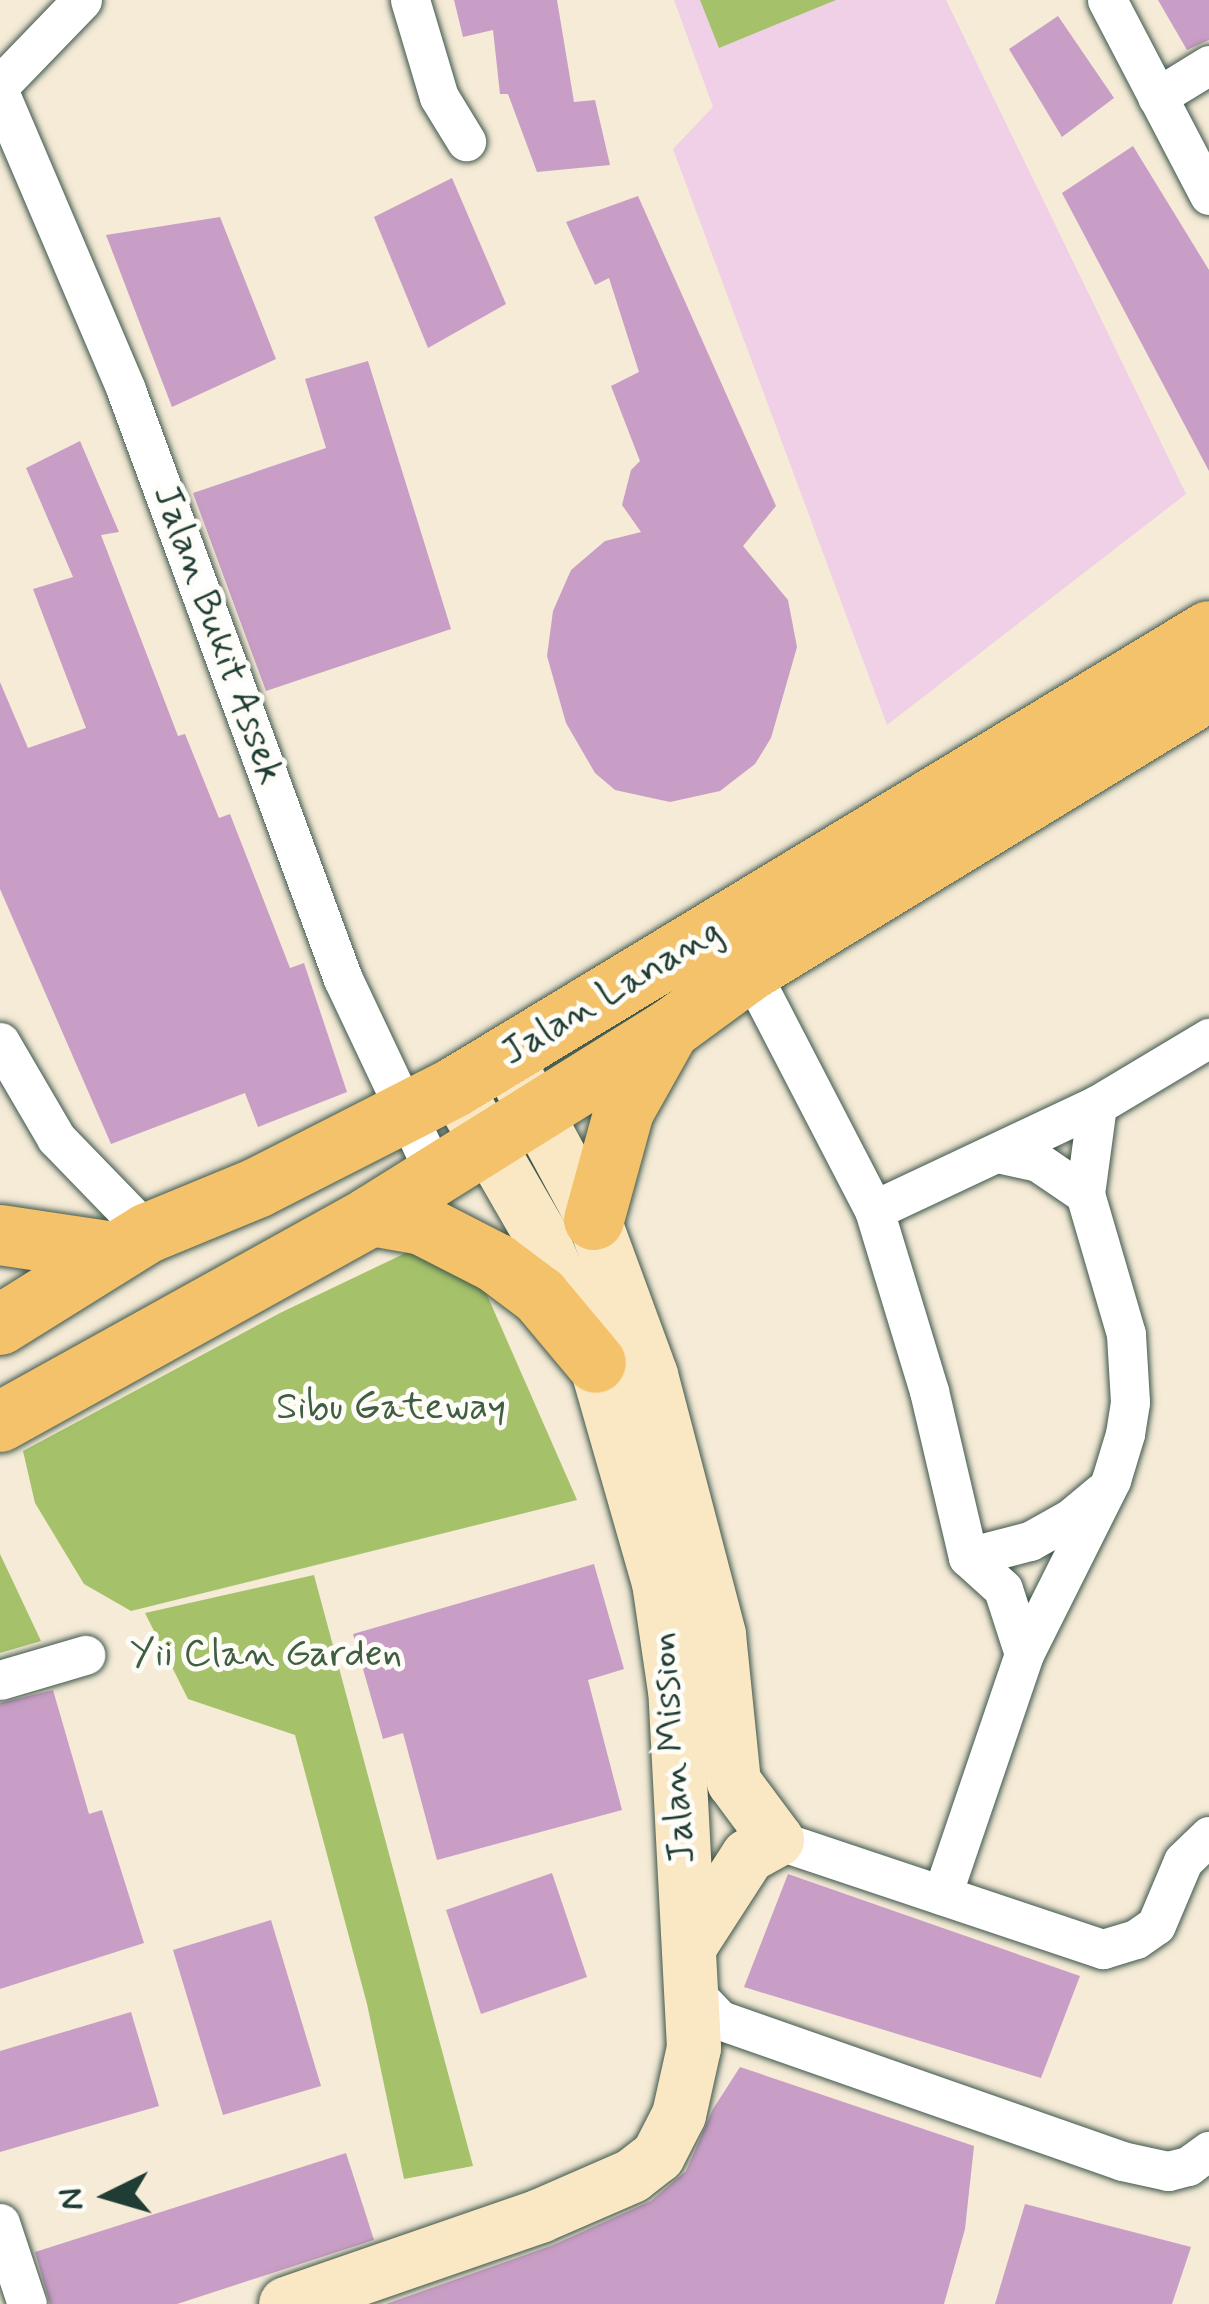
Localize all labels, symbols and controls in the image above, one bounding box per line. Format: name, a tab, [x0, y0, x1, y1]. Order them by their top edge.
street label: Jalan Bukit Assek	[142, 481, 292, 789]
street label: Jalan Lanang	[496, 910, 728, 1076]
park label: Sibu Gateway	[278, 1385, 504, 1431]
street label: Jalan Mission	[641, 1631, 707, 1865]
park label: Yii Clan Garden	[131, 1632, 401, 1678]
north arrow	[48, 2136, 168, 2256]
text: N	[49, 2186, 95, 2212]

